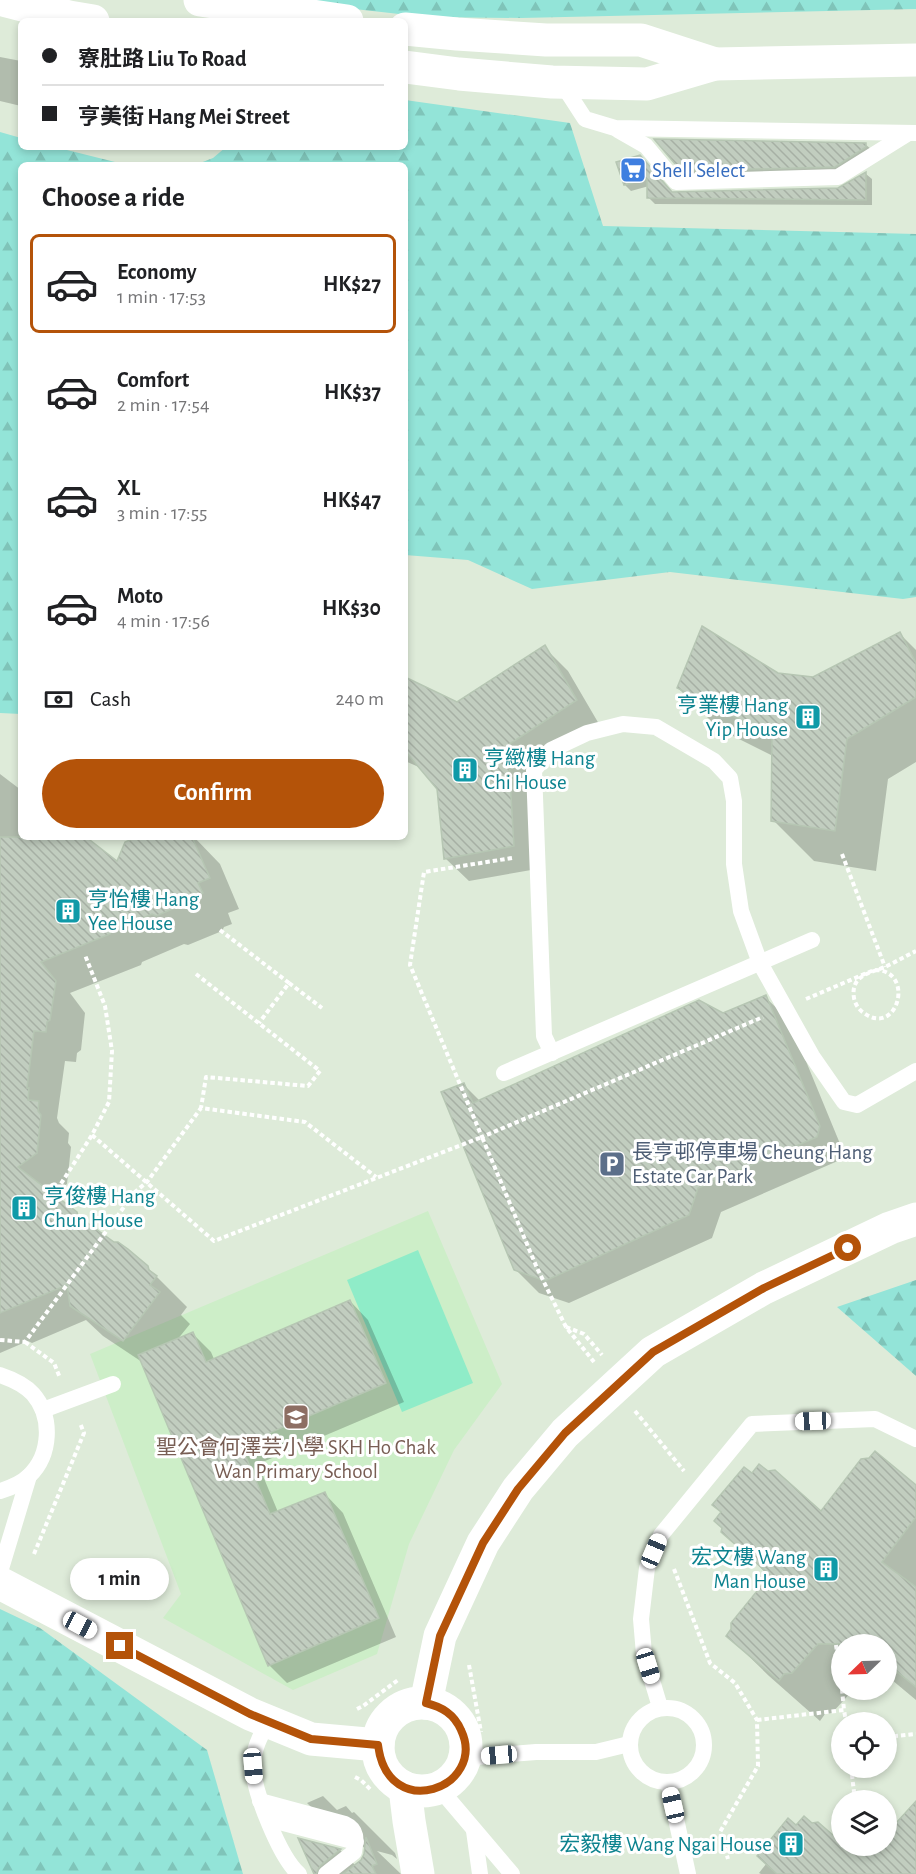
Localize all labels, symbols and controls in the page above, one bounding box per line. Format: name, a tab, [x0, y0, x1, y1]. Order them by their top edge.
text: 寮肚路 Liu To Road	[78, 48, 247, 70]
text: 亨美街 Hang Mei Street	[78, 106, 290, 128]
supermarket icon: Shell Select	[618, 155, 648, 185]
place label: Shell Select	[652, 160, 745, 181]
text: Choose a ride	[42, 184, 185, 211]
icon: car	[45, 257, 99, 311]
text: Economy	[117, 261, 197, 283]
text: HK$27	[323, 273, 381, 295]
text: 1 min · 17:53	[117, 287, 206, 307]
icon: car	[45, 365, 99, 419]
text: Comfort	[117, 369, 189, 391]
text: HK$37	[324, 381, 381, 403]
text: 2 min · 17:54	[117, 395, 210, 415]
icon: car	[45, 473, 99, 527]
text: XL	[117, 477, 140, 499]
text: HK$47	[322, 489, 381, 511]
text: 3 min · 17:55	[117, 503, 207, 523]
icon: car	[45, 581, 99, 635]
text: Moto	[117, 585, 163, 607]
text: HK$30	[322, 597, 381, 619]
text: 4 min · 17:56	[117, 611, 210, 631]
icon: cash	[42, 683, 75, 716]
text: Cash	[90, 688, 131, 710]
text: 240 m	[335, 689, 384, 709]
place label: 亨業樓 Hang Yip House	[677, 694, 789, 740]
building icon: 亨業樓 Hang Yip House	[793, 702, 823, 732]
place label: 亨緻樓 Hang Chi House	[484, 747, 596, 793]
building icon: 亨緻樓 Hang Chi House	[450, 755, 480, 785]
button: Confirm	[42, 759, 384, 828]
place label: 亨怡樓 Hang Yee House	[88, 888, 200, 934]
building icon: 亨怡樓 Hang Yee House	[53, 896, 83, 926]
place label: 長亨邨停車場 Cheung Hang Estate Car Park	[632, 1141, 873, 1187]
parking icon: 長亨邨停車場 Cheung Hang Estate Car Park	[597, 1149, 627, 1179]
place label: 亨俊樓 Hang Chun House	[44, 1185, 156, 1231]
building icon: 亨俊樓 Hang Chun House	[9, 1193, 39, 1223]
route start	[834, 1234, 861, 1261]
school or university icon: 聖公會何澤芸小學 SKH Ho Chak Wan Primary School	[281, 1402, 311, 1432]
car	[795, 1411, 831, 1431]
place label: 聖公會何澤芸小學 SKH Ho Chak Wan Primary School	[156, 1436, 436, 1482]
car	[639, 1531, 669, 1571]
place label: 宏文樓 Wang Man House	[691, 1546, 807, 1592]
building icon: 宏文樓 Wang Man House	[811, 1554, 841, 1584]
callout: 1 min	[70, 1559, 170, 1601]
text: 1 min	[98, 1569, 141, 1589]
car	[60, 1609, 100, 1641]
route end	[106, 1632, 133, 1659]
north arrow	[831, 1634, 897, 1700]
map controls	[831, 1634, 897, 1856]
car	[634, 1646, 662, 1686]
button: locate	[831, 1712, 897, 1778]
car	[480, 1744, 518, 1766]
car	[242, 1747, 264, 1785]
car	[660, 1785, 686, 1825]
button: layers	[831, 1790, 897, 1856]
building icon: 宏毅樓 Wang Ngai House	[776, 1829, 806, 1859]
place label: 宏毅樓 Wang Ngai House	[559, 1833, 772, 1855]

